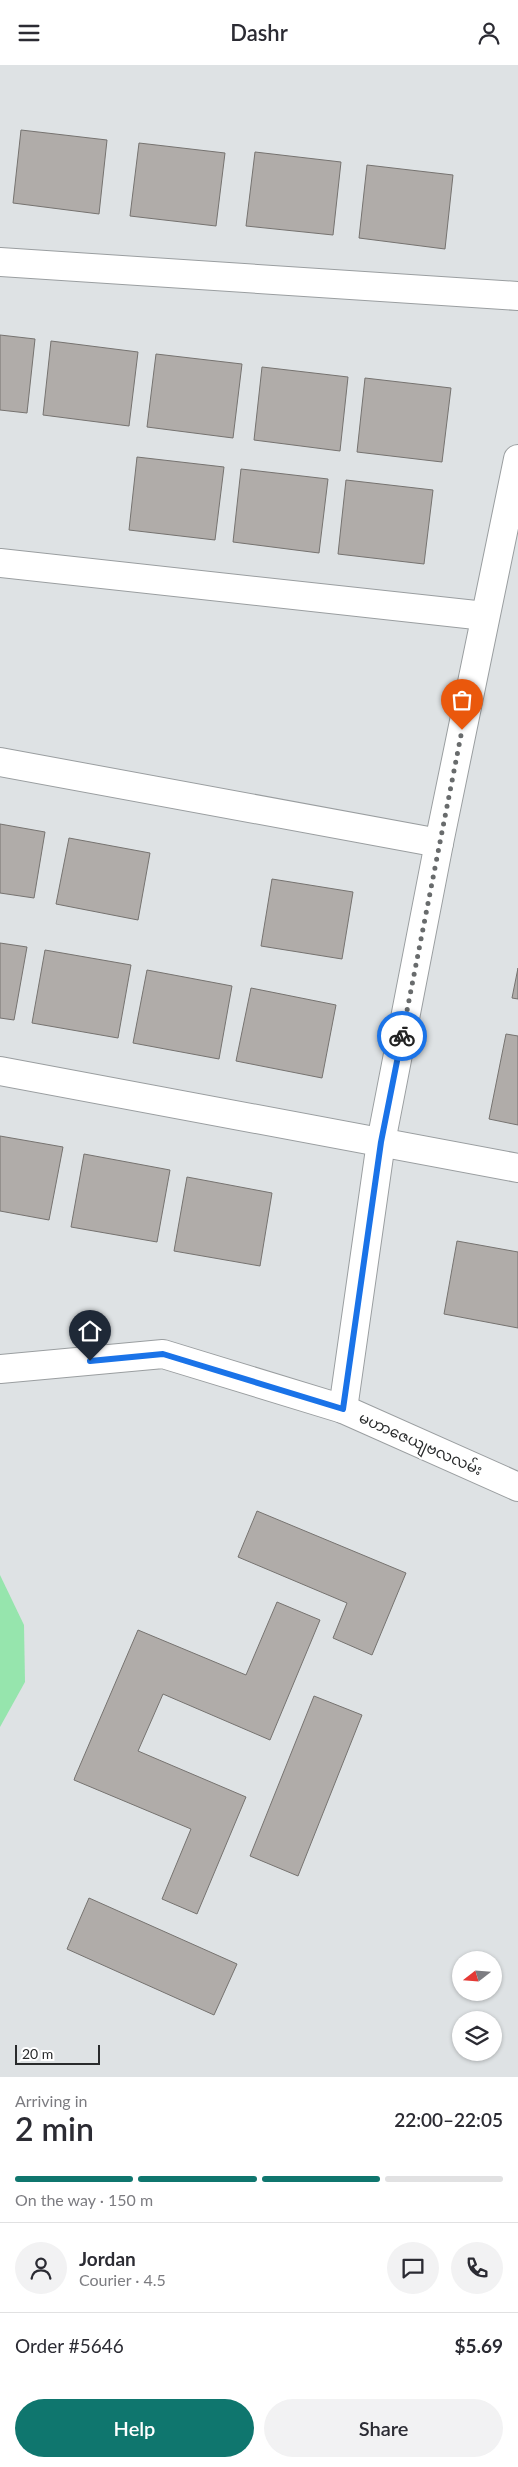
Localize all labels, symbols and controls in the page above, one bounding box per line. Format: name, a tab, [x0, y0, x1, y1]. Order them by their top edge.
icon: menu	[15, 19, 43, 47]
text: Dashr	[230, 19, 288, 46]
icon: person	[475, 19, 503, 47]
pin	[441, 679, 483, 730]
icon: bag	[448, 686, 476, 714]
courier	[377, 1011, 427, 1061]
icon: bike	[388, 1022, 416, 1050]
pin	[69, 1310, 111, 1361]
icon: home	[76, 1317, 104, 1345]
street label: မဟာဇေယျဗလလမ်း	[355, 1408, 486, 1482]
north arrow	[452, 1951, 502, 2001]
map controls	[452, 1951, 502, 2061]
button: layers	[452, 2011, 502, 2061]
scale bar	[15, 2042, 100, 2065]
text: 20 m	[22, 2045, 53, 2062]
text: Arriving in	[15, 2091, 88, 2110]
text: 22:00–22:05	[394, 2108, 503, 2131]
text: 2 min	[15, 2109, 94, 2148]
text: On the way · 150 m	[15, 2190, 153, 2209]
button: person	[15, 2242, 67, 2294]
button: chat	[387, 2242, 439, 2294]
button: phone	[451, 2242, 503, 2294]
text: Jordan	[79, 2247, 136, 2270]
text: Courier · 4.5	[79, 2270, 166, 2289]
text: Order #5646	[15, 2334, 124, 2357]
text: $5.69	[454, 2334, 503, 2357]
button: Help	[15, 2399, 254, 2457]
button: Share	[264, 2399, 503, 2457]

